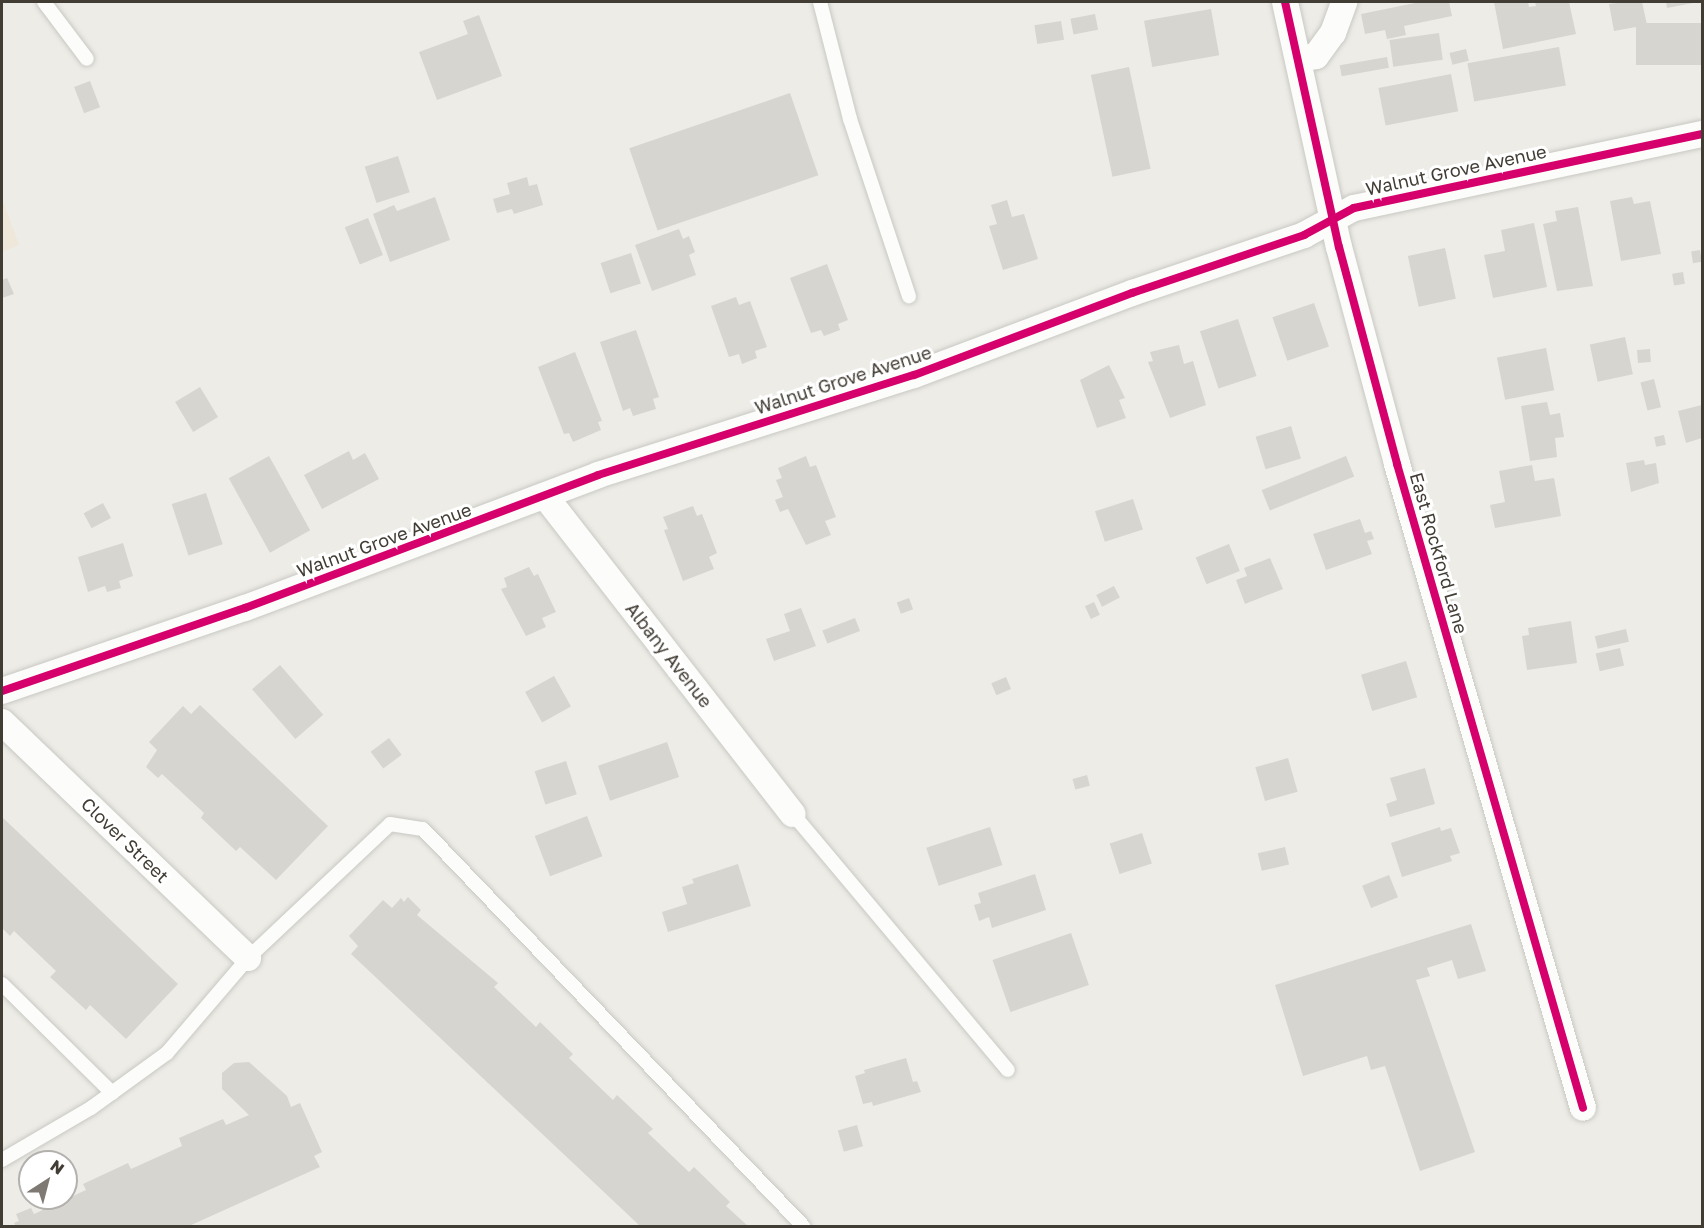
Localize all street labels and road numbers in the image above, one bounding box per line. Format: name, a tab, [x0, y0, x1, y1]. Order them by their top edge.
street label: Walnut Grove Avenue	[1364, 140, 1548, 200]
street label: Walnut Grove Avenue	[752, 341, 934, 419]
street label: East Rockford Lane	[1406, 470, 1472, 636]
street label: Walnut Grove Avenue	[294, 498, 474, 582]
street label: Albany Avenue	[621, 598, 717, 712]
street label: Clover Street	[77, 793, 173, 887]

